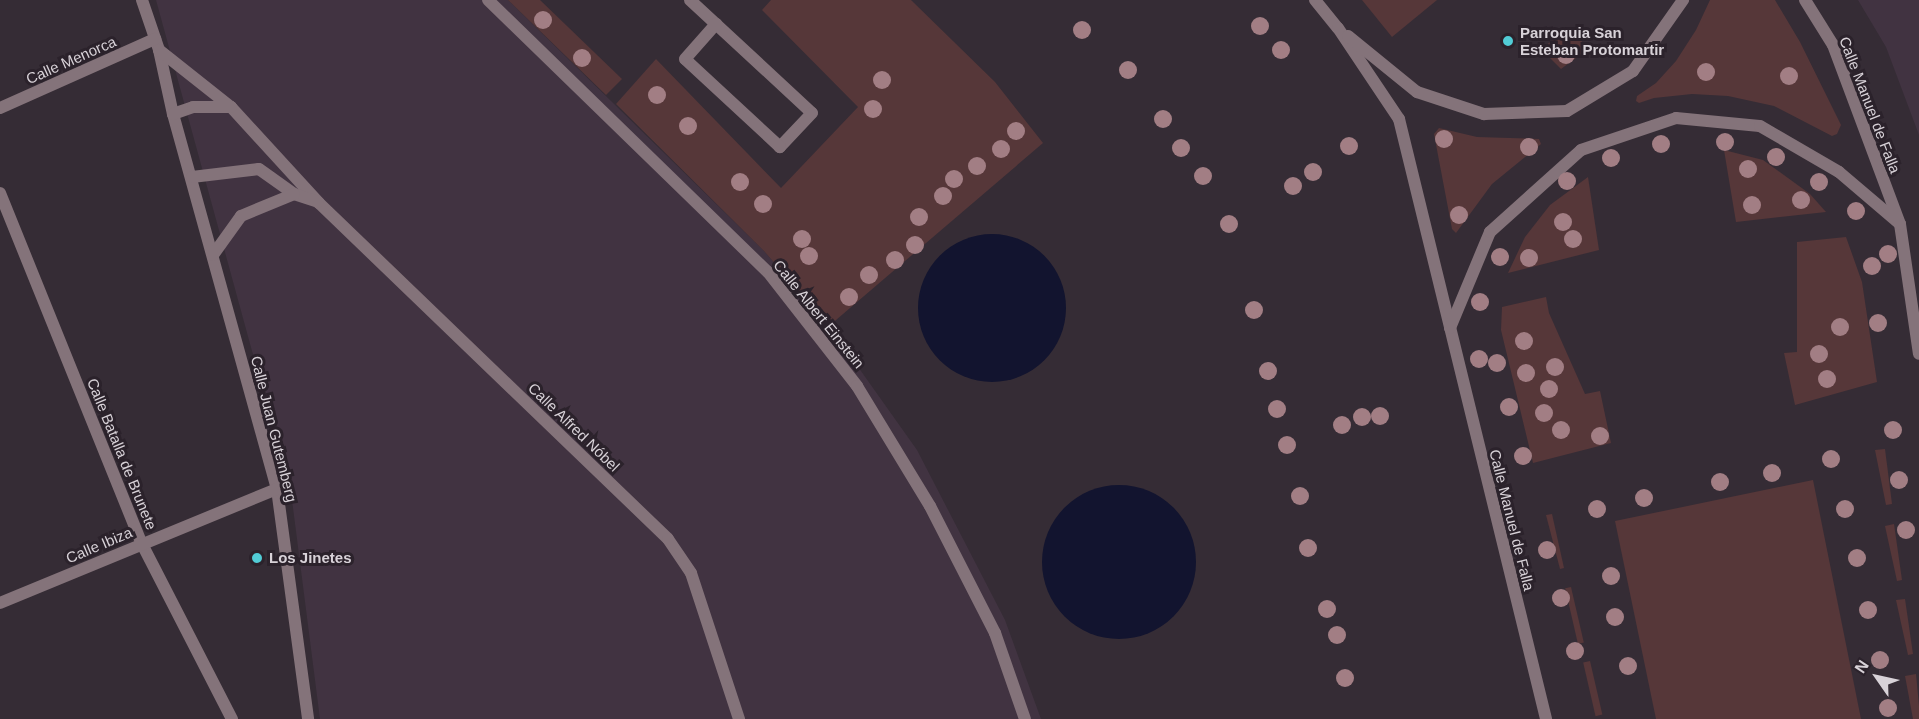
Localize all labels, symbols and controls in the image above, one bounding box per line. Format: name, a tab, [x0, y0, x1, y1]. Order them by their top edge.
place label: Parroquia San Esteban Protomartir	[1520, 23, 1664, 58]
street label: Calle Menorca	[23, 32, 119, 88]
marker: Parroquia San Esteban Protomartir	[1501, 34, 1515, 48]
street label: Calle Manuel de Falla	[1836, 34, 1904, 176]
street label: Calle Albert Einstein	[770, 256, 868, 372]
street label: Calle Juan Gutemberg	[247, 354, 301, 504]
street label: Calle Batalla de Brunete	[83, 376, 161, 532]
street label: Calle Alfred Nóbel	[524, 379, 624, 475]
street label: Calle Manuel de Falla	[1486, 447, 1538, 593]
street label: Calle Ibiza	[63, 523, 135, 567]
place label: Los Jinetes	[269, 549, 352, 567]
marker: Los Jinetes	[250, 551, 264, 565]
north arrow	[1847, 647, 1907, 707]
text: N	[1851, 657, 1872, 676]

